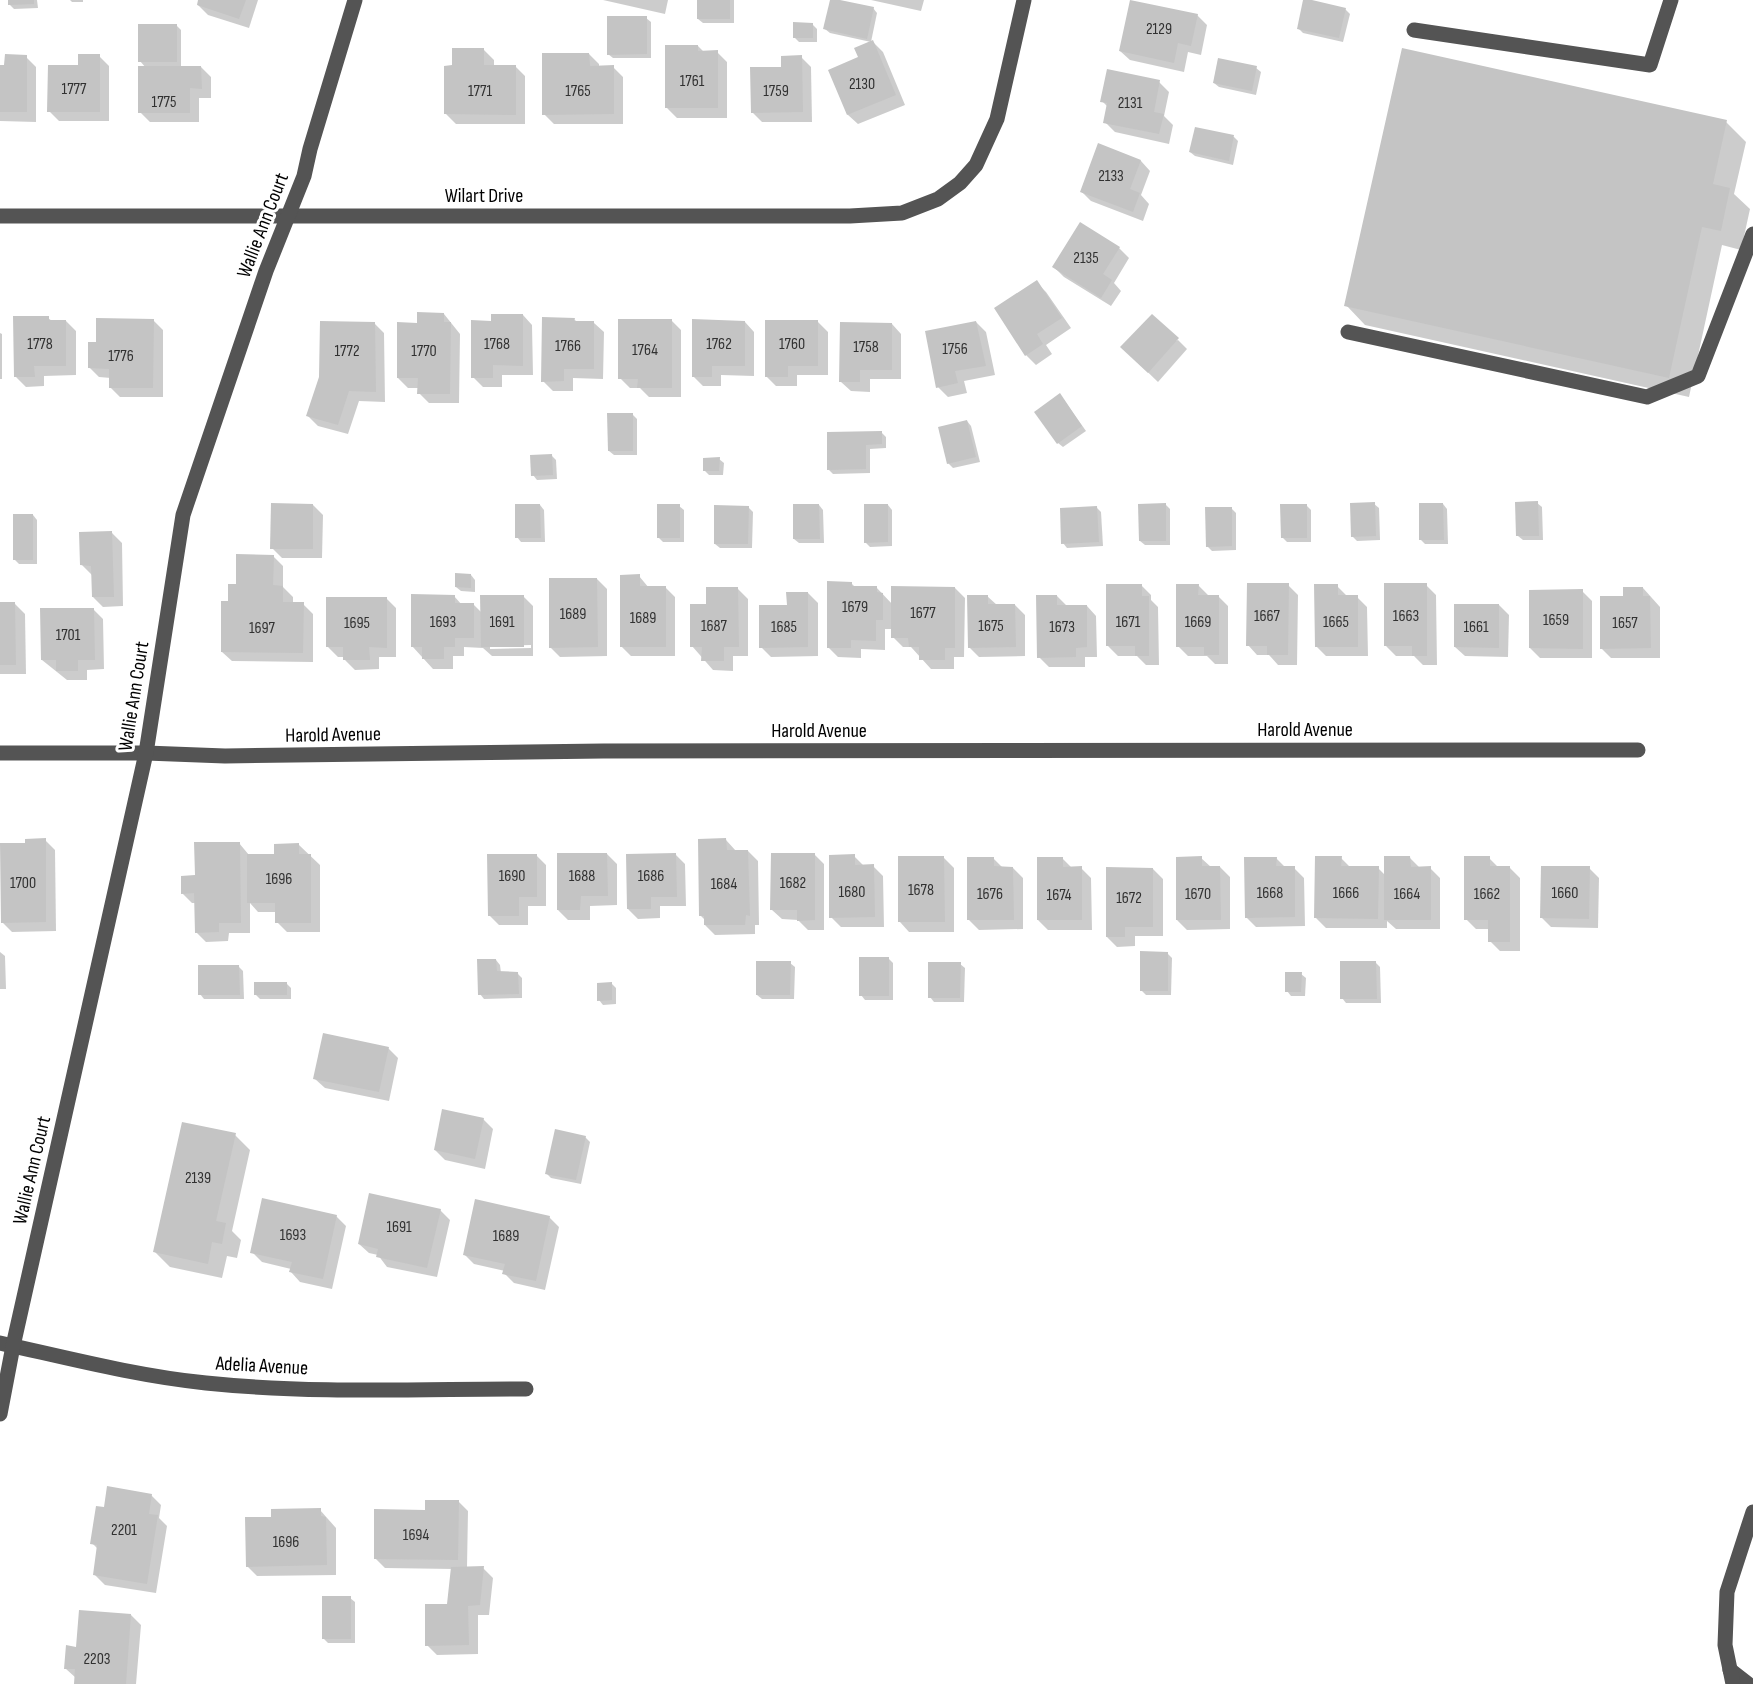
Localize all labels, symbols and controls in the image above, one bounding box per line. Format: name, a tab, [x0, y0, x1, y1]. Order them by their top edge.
house number: 2129	[1146, 20, 1172, 39]
house number: 1761	[680, 72, 705, 91]
house number: 2130	[849, 75, 875, 94]
house number: 1777	[62, 80, 87, 99]
house number: 1771	[468, 82, 492, 101]
house number: 1765	[565, 82, 591, 101]
house number: 1759	[763, 82, 789, 101]
house number: 1775	[152, 93, 176, 112]
house number: 2131	[1118, 94, 1143, 113]
house number: 2133	[1098, 167, 1124, 186]
street label: Wallie Ann Court	[232, 169, 294, 281]
street label: Wilart Drive	[445, 184, 523, 208]
house number: 2135	[1073, 249, 1099, 268]
house number: 1778	[27, 335, 53, 354]
house number: 1768	[484, 335, 510, 354]
house number: 1762	[706, 335, 732, 354]
house number: 1760	[779, 335, 805, 354]
house number: 1766	[555, 337, 581, 356]
house number: 1758	[853, 338, 879, 357]
house number: 1756	[942, 340, 968, 359]
house number: 1764	[632, 341, 658, 360]
house number: 1772	[335, 342, 359, 361]
house number: 1770	[411, 342, 437, 361]
house number: 1776	[108, 347, 134, 366]
house number: 1679	[842, 598, 868, 617]
house number: 1677	[910, 604, 936, 623]
house number: 1689	[560, 605, 586, 624]
house number: 1667	[1254, 607, 1281, 626]
house number: 1663	[1393, 607, 1419, 626]
house number: 1689	[630, 609, 656, 628]
house number: 1659	[1543, 611, 1569, 630]
house number: 1693	[430, 613, 456, 632]
house number: 1691	[489, 613, 515, 632]
house number: 1671	[1116, 613, 1141, 632]
house number: 1669	[1185, 613, 1211, 632]
house number: 1665	[1323, 613, 1349, 632]
house number: 1695	[344, 614, 370, 633]
house number: 1657	[1612, 614, 1638, 633]
house number: 1687	[701, 617, 728, 636]
house number: 1675	[978, 617, 1004, 636]
house number: 1685	[771, 618, 797, 637]
house number: 1673	[1049, 618, 1075, 637]
house number: 1661	[1463, 618, 1489, 637]
house number: 1697	[249, 619, 276, 638]
house number: 1701	[56, 626, 81, 645]
street label: Wallie Ann Court	[113, 640, 154, 753]
street label: Harold Avenue	[1257, 718, 1353, 742]
street label: Harold Avenue	[771, 719, 867, 743]
street label: Harold Avenue	[285, 722, 381, 748]
house number: 1690	[499, 867, 525, 886]
house number: 1688	[569, 867, 595, 886]
house number: 1686	[638, 867, 664, 886]
house number: 1696	[266, 870, 292, 889]
house number: 1700	[10, 874, 36, 893]
house number: 1682	[780, 874, 806, 893]
house number: 1684	[711, 875, 738, 894]
house number: 1678	[908, 881, 934, 900]
house number: 1680	[839, 883, 865, 902]
house number: 1668	[1257, 884, 1283, 903]
house number: 1666	[1333, 884, 1359, 903]
house number: 1660	[1552, 884, 1578, 903]
house number: 1676	[977, 885, 1003, 904]
house number: 1670	[1185, 885, 1211, 904]
house number: 1664	[1394, 885, 1421, 904]
house number: 1662	[1474, 885, 1500, 904]
house number: 1674	[1047, 886, 1072, 905]
house number: 1672	[1116, 889, 1142, 908]
street label: Wallie Ann Court	[8, 1114, 56, 1227]
house number: 2139	[185, 1169, 211, 1188]
house number: 1691	[386, 1218, 412, 1237]
house number: 1693	[280, 1226, 306, 1245]
house number: 1689	[493, 1227, 519, 1246]
street label: Adelia Avenue	[214, 1352, 309, 1380]
house number: 2201	[111, 1521, 137, 1540]
house number: 1694	[403, 1526, 429, 1545]
house number: 1696	[273, 1533, 299, 1552]
house number: 2203	[83, 1650, 111, 1669]

